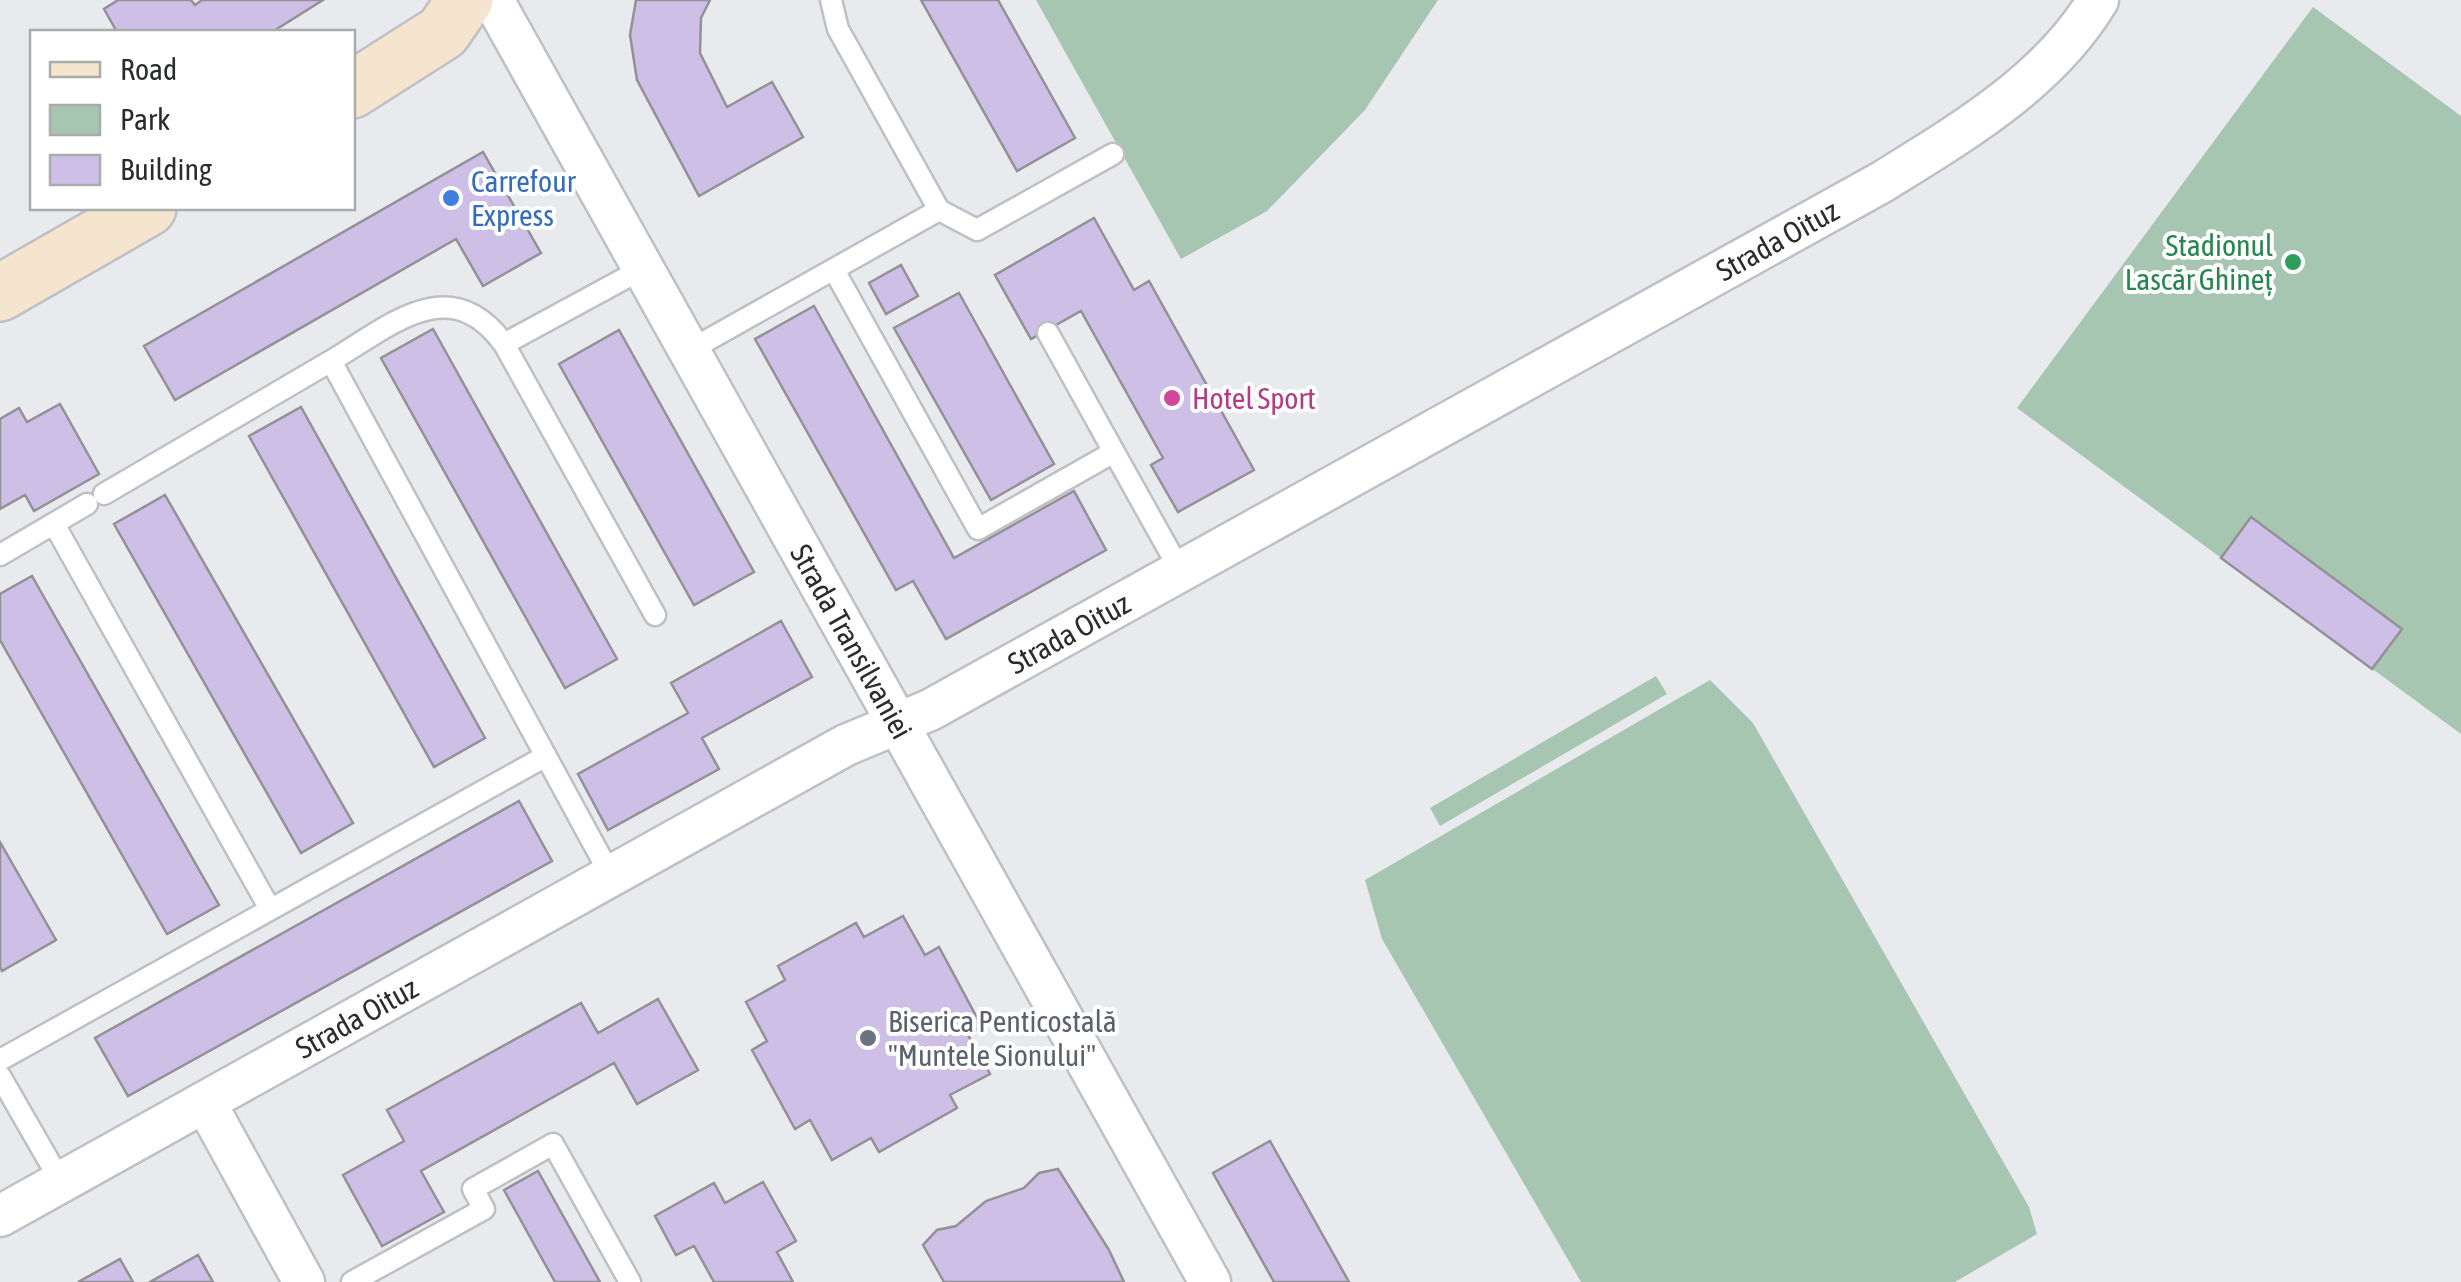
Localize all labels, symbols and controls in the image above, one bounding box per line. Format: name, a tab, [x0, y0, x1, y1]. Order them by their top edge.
legend	[30, 30, 355, 210]
text: Road	[120, 52, 177, 86]
text: Park	[120, 102, 170, 136]
text: Building	[120, 152, 212, 186]
place label: Carrefour Express	[471, 164, 577, 232]
marker: Carrefour Express	[440, 187, 462, 209]
street label: Strada Oituz	[1710, 193, 1844, 288]
place label: Stadionul Lascăr Ghineț	[2125, 228, 2273, 297]
marker: Stadionul Lascăr Ghineț	[2282, 251, 2304, 273]
place label: Hotel Sport	[1192, 381, 1316, 415]
marker: Hotel Sport	[1161, 387, 1183, 409]
street label: Strada Transilvaniei	[784, 538, 920, 745]
street label: Strada Oituz	[1002, 586, 1136, 680]
street label: Strada Oituz	[290, 970, 424, 1065]
place label: Biserica Penticostală "Muntele Sionului"	[888, 1004, 1117, 1072]
marker: Biserica Penticostală "Muntele Sionului"	[857, 1027, 879, 1049]

